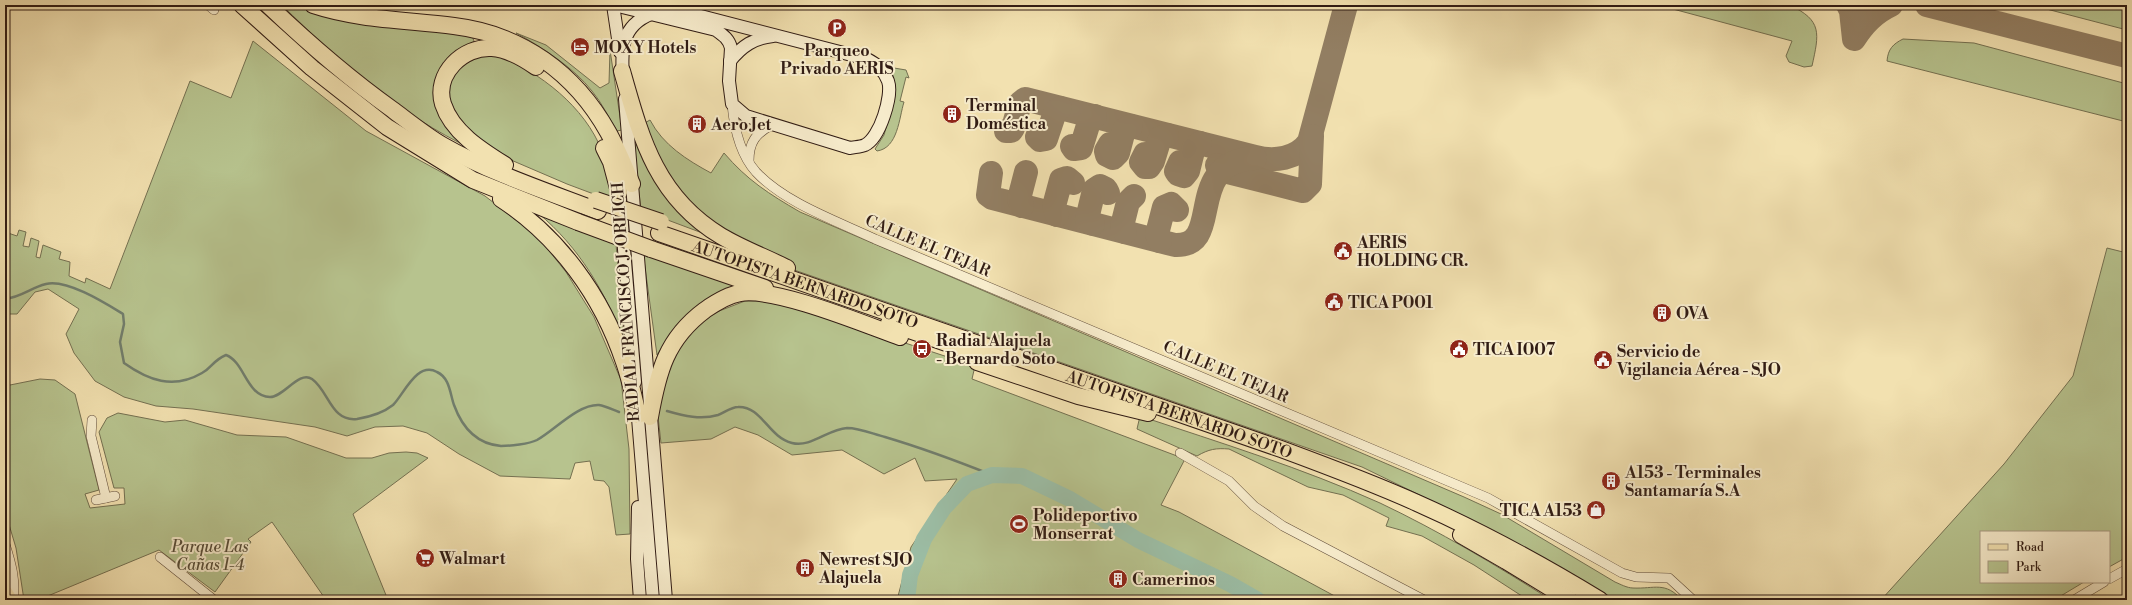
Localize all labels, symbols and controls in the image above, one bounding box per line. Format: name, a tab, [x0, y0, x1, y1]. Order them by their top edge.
parking icon: Parqueo Privado AERIS	[826, 17, 848, 39]
hotel icon: MOXY Hotels	[569, 36, 591, 58]
place label: MOXY Hotels	[594, 38, 697, 58]
place label: Parqueo Privado AERIS	[780, 41, 894, 79]
place label: Terminal Doméstica	[966, 96, 1046, 134]
building icon: Terminal Doméstica	[941, 103, 963, 125]
building icon: Aero Jet	[686, 113, 708, 135]
place label: Aero Jet	[710, 115, 771, 135]
street label: RADIAL FRANCISCO J. ORLICH	[608, 181, 644, 422]
street label: CALLE EL TEJAR	[862, 211, 994, 282]
place label: AERIS HOLDING CR.	[1356, 233, 1468, 271]
street label: AUTOPISTA BERNARDO SOTO	[688, 236, 921, 333]
public building icon: AERIS HOLDING CR.	[1332, 240, 1354, 262]
public building icon: TICA P001	[1323, 291, 1345, 313]
place label: TICA P001	[1348, 293, 1433, 313]
building icon: OVA	[1651, 302, 1673, 324]
place label: OVA	[1676, 304, 1709, 324]
place label: Radial Alajuela - Bernardo Soto	[936, 331, 1056, 369]
street label: CALLE EL TEJAR	[1160, 337, 1292, 408]
bus stop icon: Radial Alajuela - Bernardo Soto	[911, 338, 933, 360]
public building icon: TICA I007	[1448, 338, 1470, 360]
place label: TICA I007	[1473, 340, 1556, 360]
place label: Servicio de Vigilancia Aérea - SJO	[1616, 342, 1781, 380]
public building icon: Servicio de Vigilancia Aérea - SJO	[1592, 349, 1614, 371]
street label: AUTOPISTA BERNARDO SOTO	[1063, 366, 1295, 463]
place label: A153 - Terminales Santamaría S.A	[1624, 463, 1761, 501]
building icon: A153 - Terminales Santamaría S.A	[1600, 470, 1622, 492]
shop icon: TICA A153	[1585, 499, 1607, 521]
place label: TICA A153	[1500, 501, 1582, 521]
place label: Polideportivo Monserrat	[1033, 506, 1138, 544]
sports icon: Polideportivo Monserrat	[1008, 513, 1030, 535]
legend	[1980, 531, 2110, 583]
park label: Parque Las Cañas 1-4	[170, 537, 249, 575]
text: Road	[2016, 540, 2044, 555]
supermarket icon: Walmart	[414, 547, 436, 569]
place label: Walmart	[438, 549, 506, 569]
place label: Newrest SJO Alajuela	[818, 550, 912, 588]
building icon: Newrest SJO Alajuela	[794, 557, 816, 579]
text: Park	[2016, 560, 2042, 575]
building icon: Camerinos	[1107, 568, 1129, 590]
place label: Camerinos	[1132, 570, 1215, 590]

